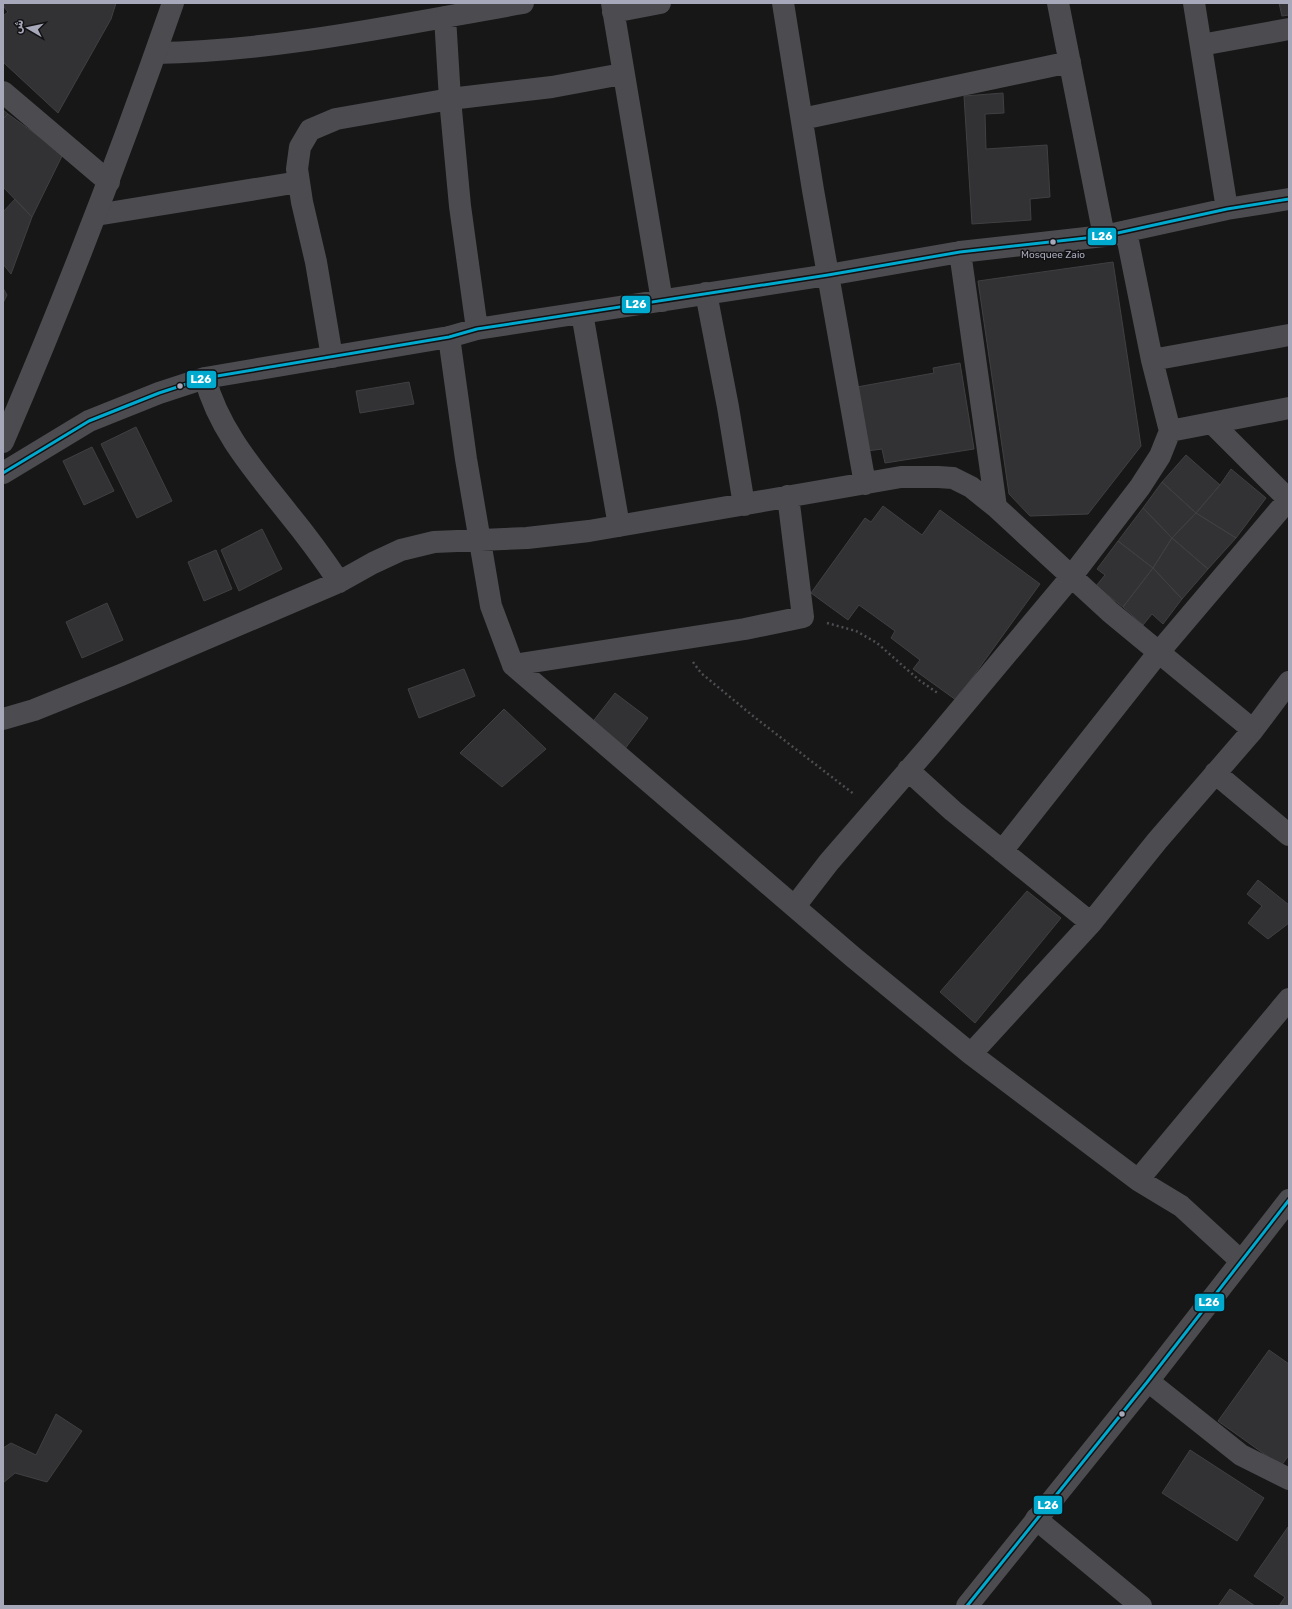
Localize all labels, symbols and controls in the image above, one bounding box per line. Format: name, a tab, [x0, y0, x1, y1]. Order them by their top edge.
north arrow	[8, 8, 48, 48]
text: ش	[11, 19, 26, 34]
line badge: L26	[1087, 227, 1117, 246]
text: L26	[1092, 230, 1112, 243]
marker: Mosquee Zaio	[1048, 237, 1058, 247]
place label: Mosquee Zaio	[1021, 249, 1085, 261]
line badge: L26	[621, 295, 651, 314]
text: L26	[626, 298, 646, 311]
line badge: L26	[186, 370, 217, 389]
text: L26	[191, 373, 211, 386]
unlabelled marker	[175, 381, 185, 391]
line badge: L26	[1194, 1293, 1225, 1312]
text: L26	[1199, 1296, 1219, 1309]
unlabelled marker	[1117, 1409, 1127, 1419]
line badge: L26	[1033, 1495, 1063, 1515]
text: L26	[1038, 1499, 1058, 1512]

